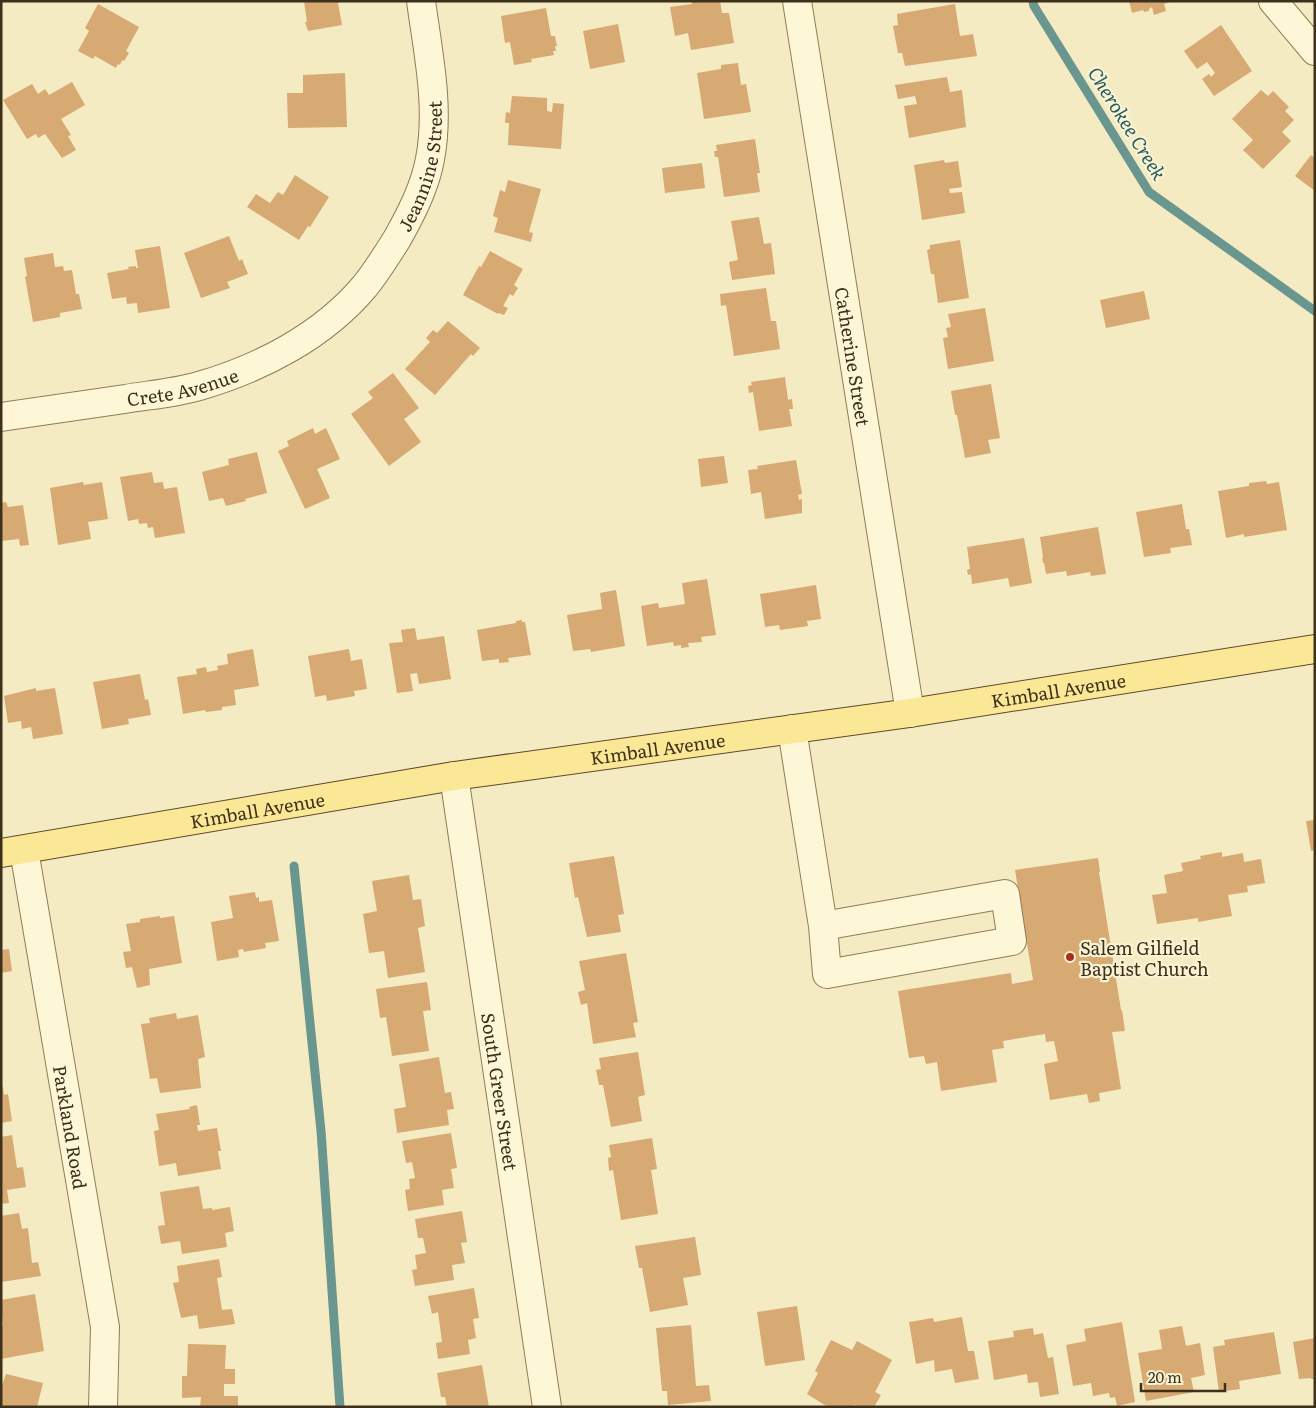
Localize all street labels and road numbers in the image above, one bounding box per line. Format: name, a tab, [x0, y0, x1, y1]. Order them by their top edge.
street label: Jeannine Street	[390, 100, 447, 236]
street label: Catherine Street	[829, 285, 878, 429]
street label: Crete Avenue	[125, 360, 242, 412]
street label: Kimball Avenue	[989, 666, 1128, 714]
street label: Kimball Avenue	[588, 725, 727, 771]
street label: Kimball Avenue	[188, 785, 327, 834]
street label: South Greer Street	[476, 1011, 526, 1173]
street label: Parkland Road	[47, 1063, 95, 1191]

